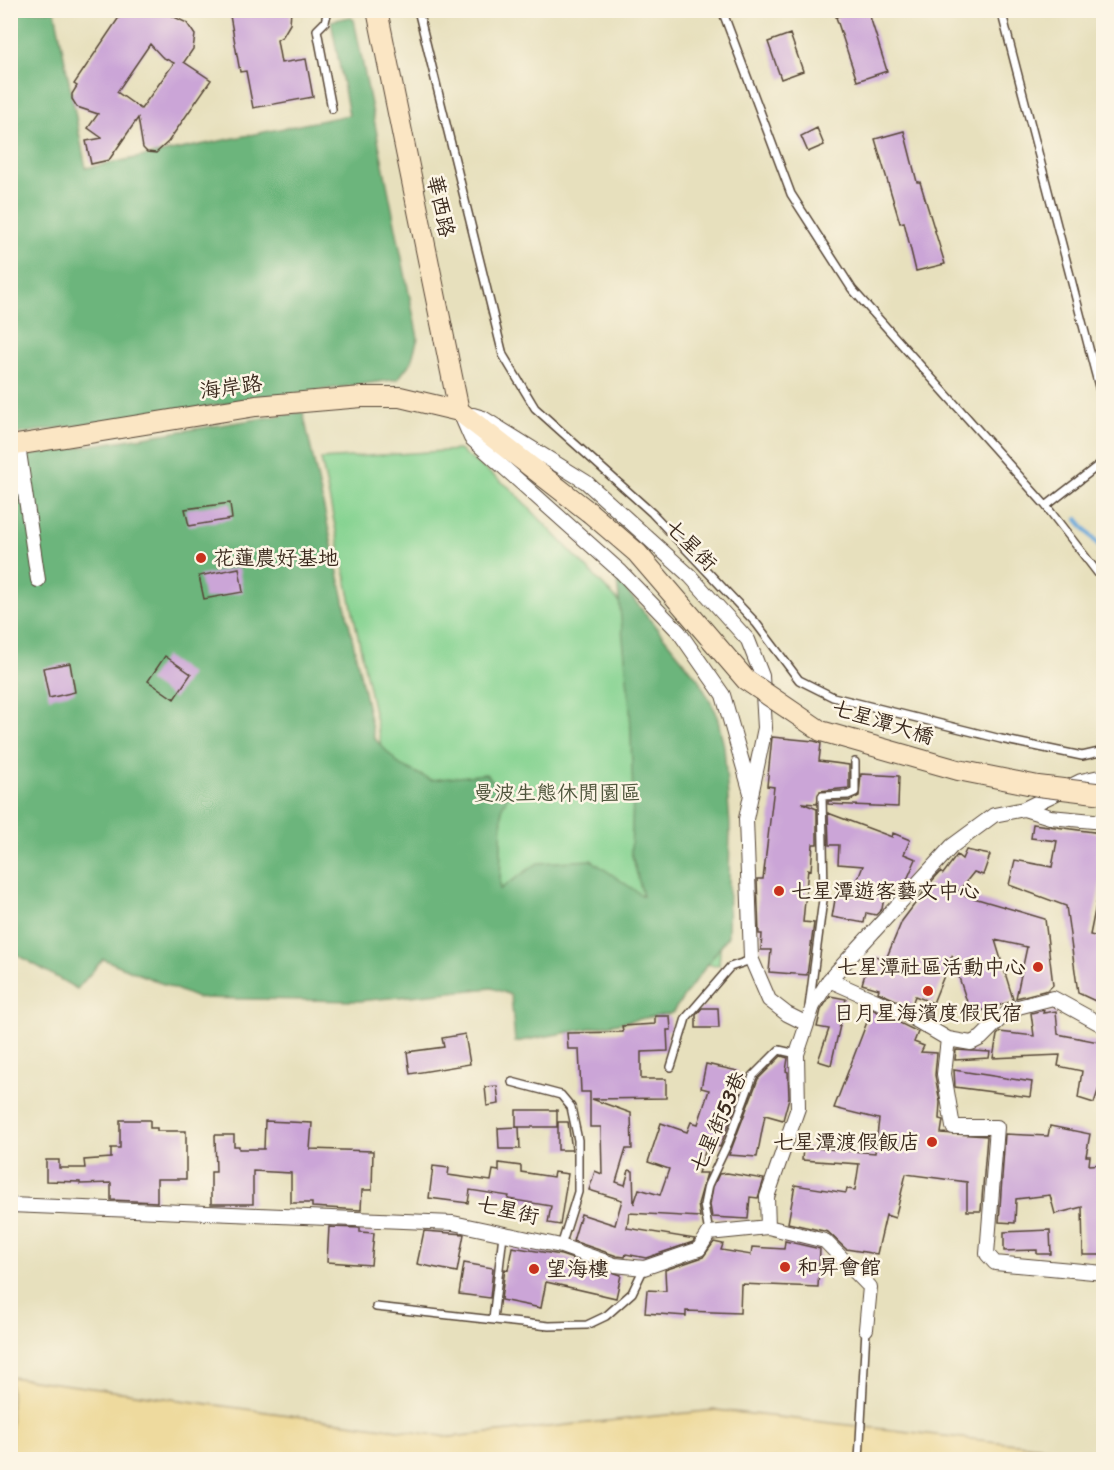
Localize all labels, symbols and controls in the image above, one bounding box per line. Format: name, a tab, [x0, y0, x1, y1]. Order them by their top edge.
street label: 華西路	[416, 171, 466, 241]
street label: 海岸路	[197, 364, 265, 410]
street label: 七星街	[655, 509, 727, 581]
place label: 花蓮農好基地	[213, 539, 339, 577]
marker: 花蓮農好基地	[194, 551, 208, 565]
street label: 七星潭大橋	[827, 688, 939, 756]
park label: 曼波生態休閒園區	[473, 774, 641, 812]
place label: 七星潭遊客藝文中心	[791, 872, 980, 910]
marker: 七星潭遊客藝文中心	[772, 884, 786, 898]
place label: 七星潭社區活動中心	[837, 948, 1026, 986]
marker: 七星潭社區活動中心	[1031, 960, 1045, 974]
marker: 日月星海濱度假民宿	[921, 984, 935, 998]
place label: 日月星海濱度假民宿	[834, 994, 1023, 1032]
street label: 七星街53巷	[679, 1065, 757, 1179]
place label: 七星潭渡假飯店	[773, 1123, 920, 1161]
marker: 七星潭渡假飯店	[925, 1135, 939, 1149]
street label: 七星街	[473, 1184, 543, 1236]
place label: 和昇會館	[797, 1248, 881, 1286]
place label: 望海樓	[546, 1250, 609, 1288]
marker: 和昇會館	[778, 1260, 792, 1274]
marker: 望海樓	[527, 1262, 541, 1276]

